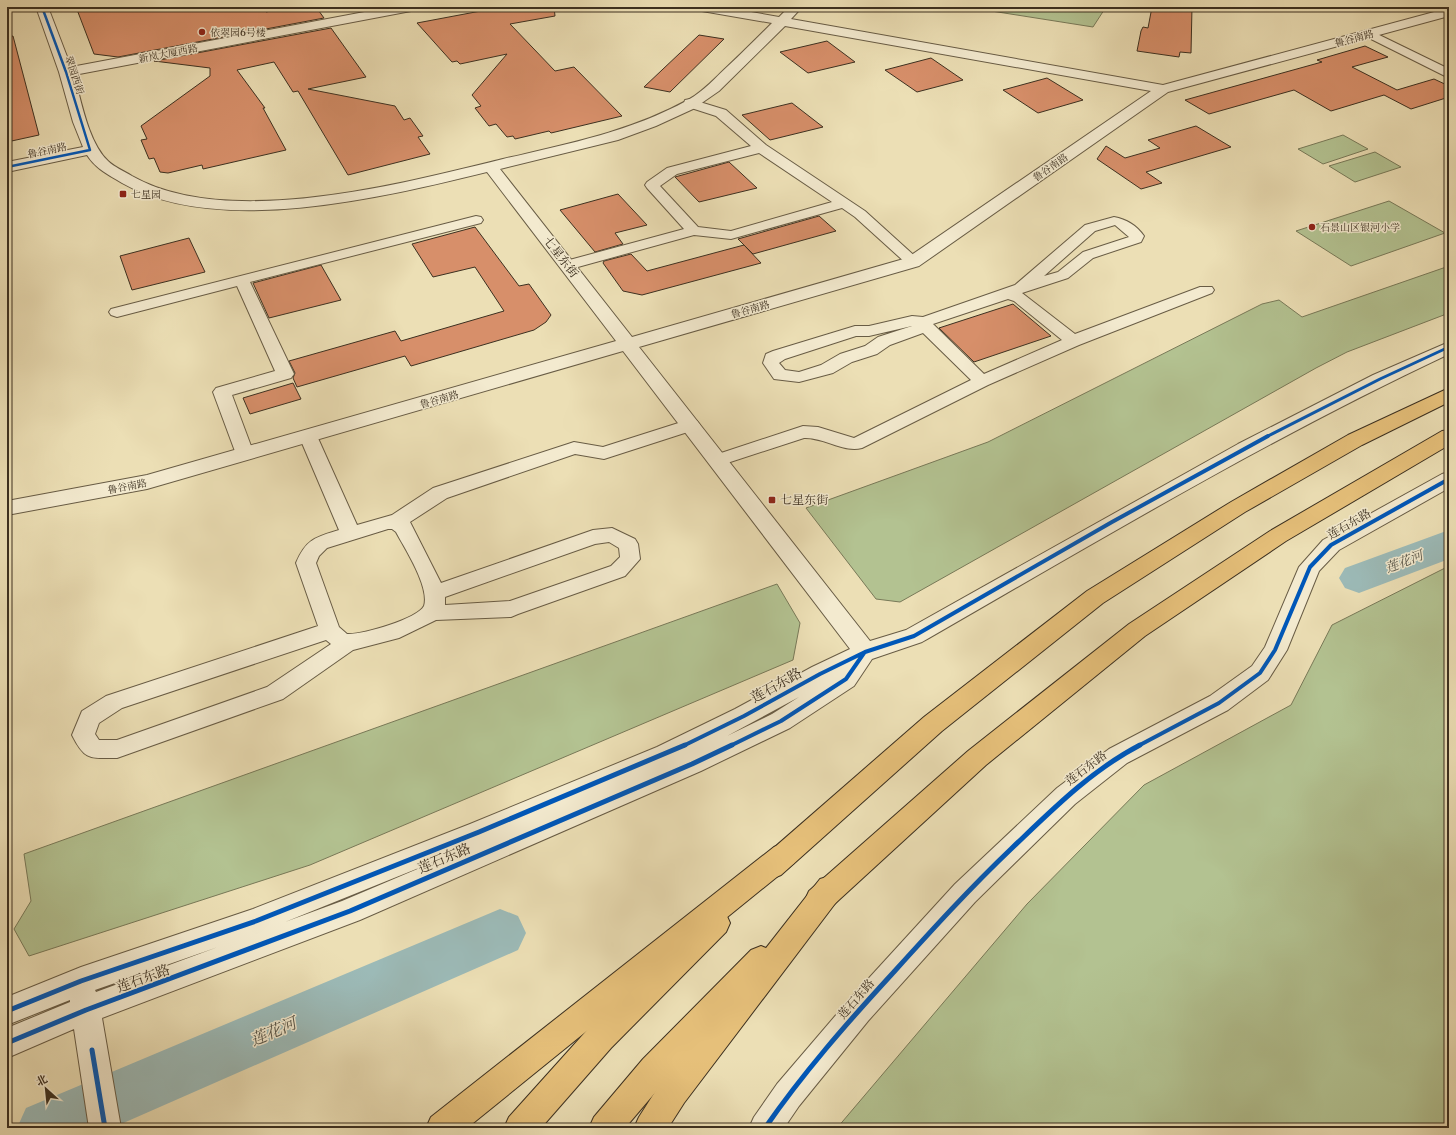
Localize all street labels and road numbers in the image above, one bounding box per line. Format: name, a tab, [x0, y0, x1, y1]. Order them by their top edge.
street label: 鲁谷南路	[1333, 27, 1375, 50]
street label: 新岚大厦西路	[137, 41, 199, 66]
street label: 翠园西街	[62, 54, 87, 96]
street label: 鲁谷南路	[26, 140, 68, 161]
street label: 鲁谷南路	[1030, 151, 1070, 184]
street label: 七星东街	[541, 233, 583, 281]
street label: 鲁谷南路	[729, 298, 771, 321]
street label: 鲁谷南路	[418, 388, 460, 411]
street label: 鲁谷南路	[106, 476, 148, 497]
street label: 莲石东路	[1324, 505, 1373, 542]
street label: 莲石东路	[747, 664, 805, 706]
street label: 莲石东路	[1062, 747, 1109, 788]
street label: 莲石东路	[415, 839, 473, 877]
street label: 莲石东路	[114, 960, 172, 996]
street label: 莲石东路	[834, 976, 877, 1022]

